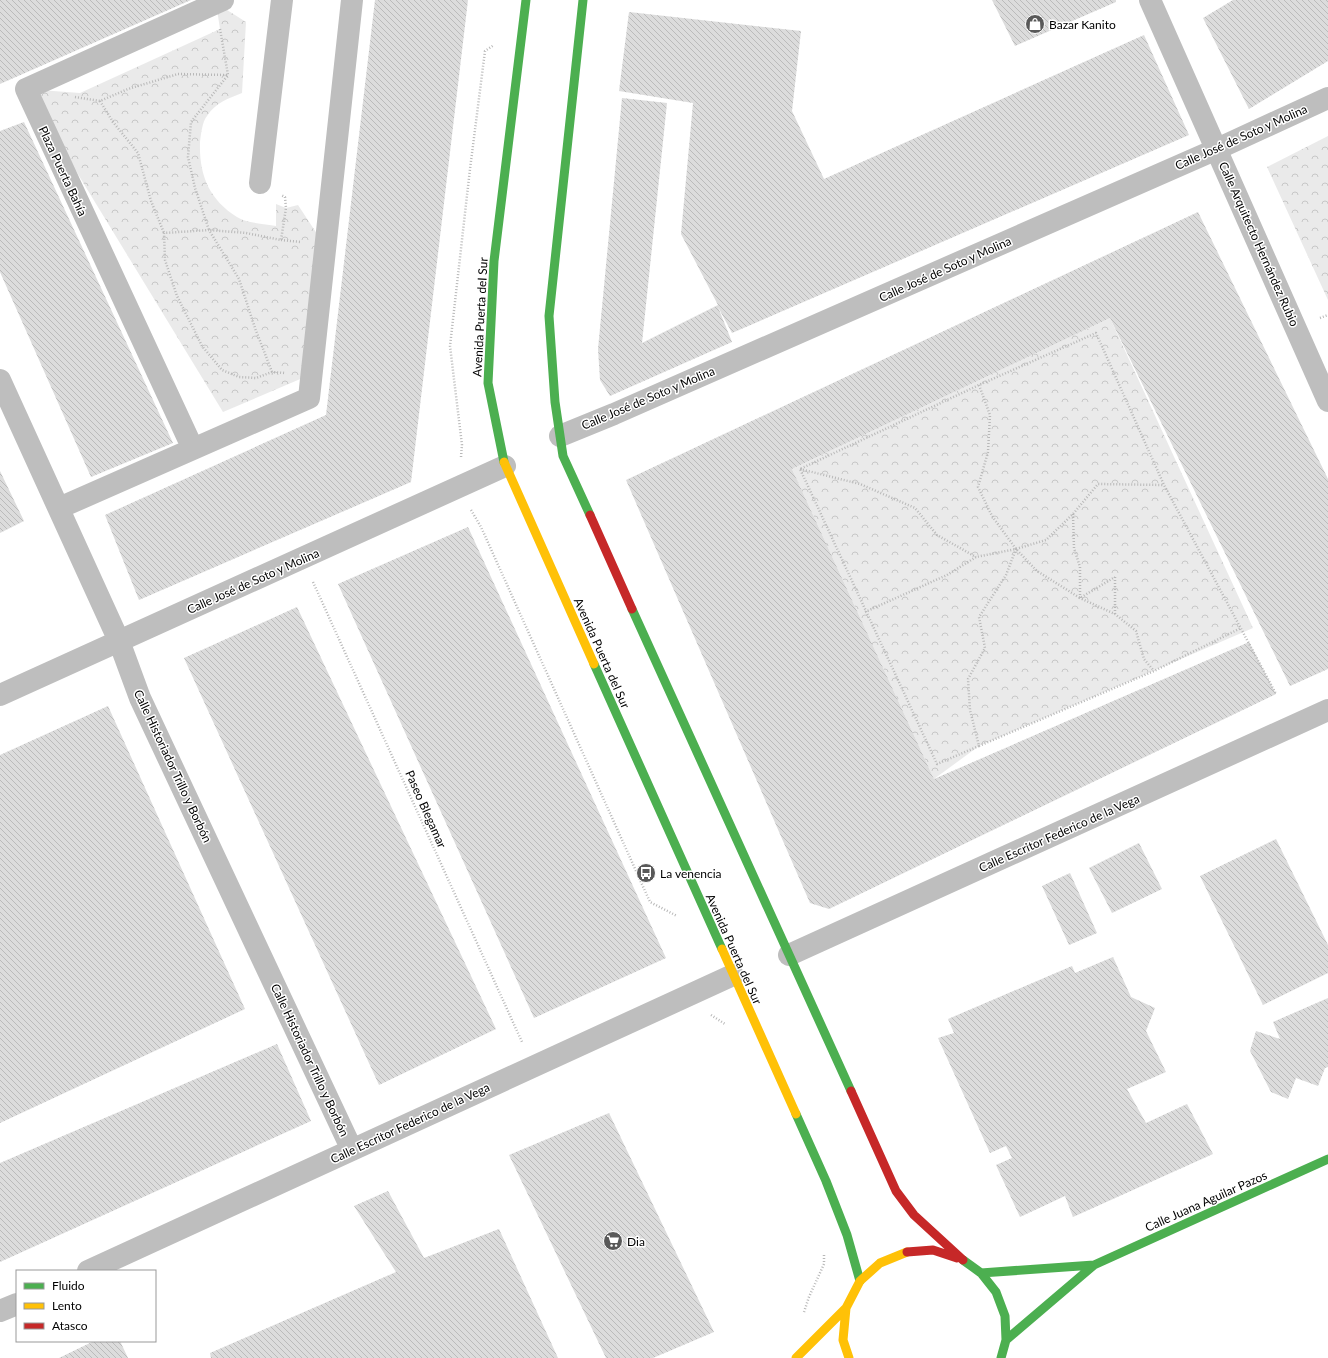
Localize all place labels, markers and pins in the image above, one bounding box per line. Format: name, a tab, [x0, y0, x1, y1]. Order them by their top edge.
shop icon: Bazar Kanito	[1024, 13, 1046, 35]
place label: Bazar Kanito	[1049, 17, 1116, 32]
bus stop icon: La venencia	[635, 862, 657, 884]
place label: La venencia	[660, 866, 722, 881]
supermarket icon: Dia	[602, 1230, 624, 1252]
place label: Dia	[627, 1234, 645, 1249]

